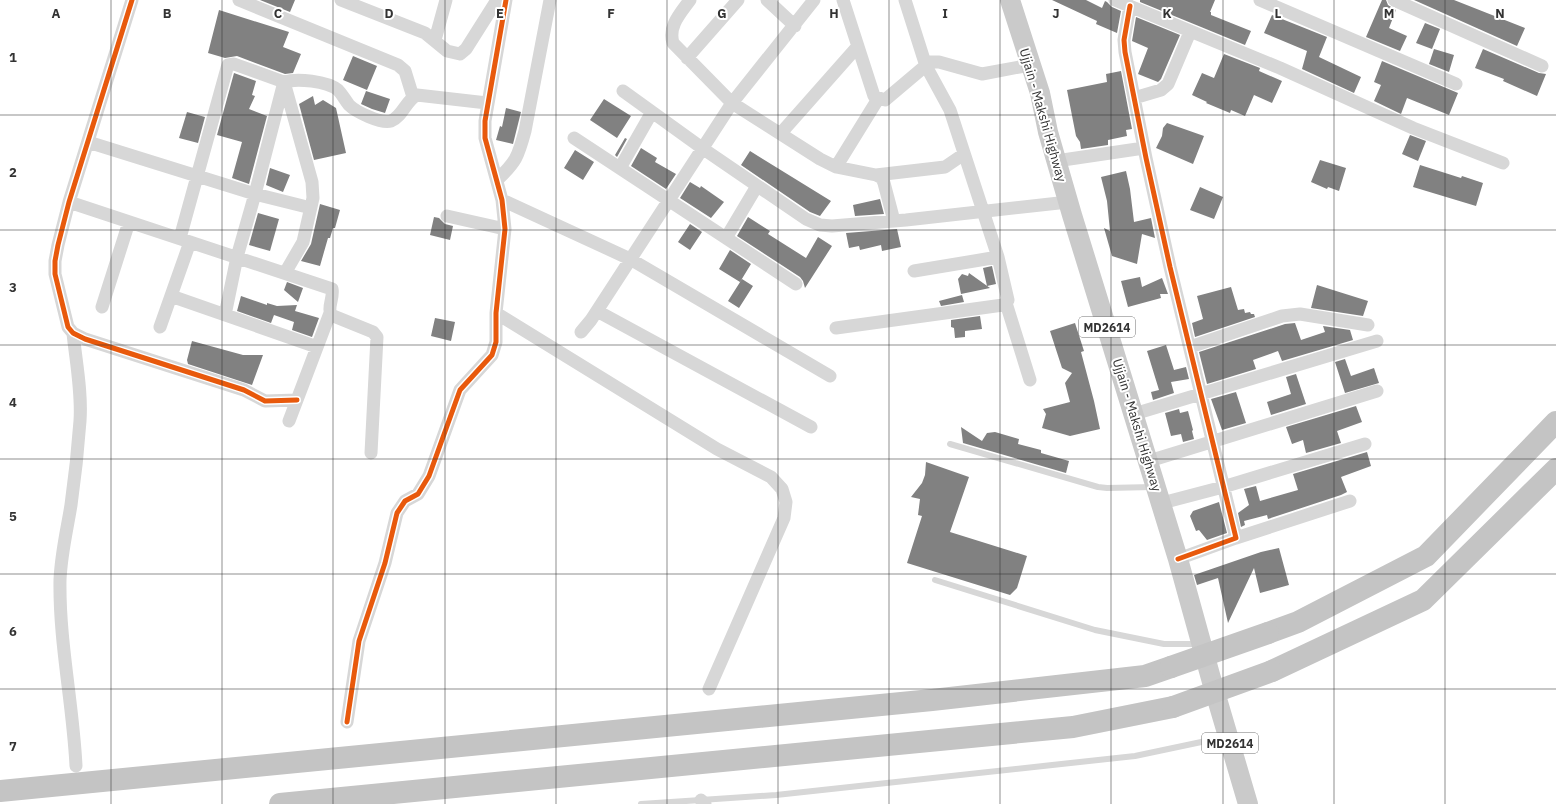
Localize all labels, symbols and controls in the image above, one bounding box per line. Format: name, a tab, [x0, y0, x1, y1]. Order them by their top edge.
text: A	[52, 5, 61, 22]
text: B	[163, 5, 172, 22]
text: C	[274, 5, 283, 22]
text: D	[384, 5, 394, 22]
text: E	[496, 5, 504, 22]
text: F	[607, 5, 615, 22]
text: G	[717, 5, 727, 22]
text: H	[829, 5, 839, 22]
text: I	[942, 5, 948, 22]
text: J	[1052, 5, 1060, 22]
text: K	[1162, 5, 1172, 22]
text: L	[1275, 5, 1282, 22]
text: M	[1384, 5, 1394, 22]
text: N	[1495, 5, 1505, 22]
street label: Ujjain - Makshi Highway	[1016, 46, 1070, 184]
text: 1	[9, 49, 17, 66]
text: 2	[9, 164, 17, 181]
text: 3	[9, 279, 17, 296]
road number: MD2614	[1079, 317, 1135, 337]
street label: Ujjain - Makshi Highway	[1109, 356, 1165, 494]
text: 4	[9, 394, 17, 411]
text: 5	[9, 508, 17, 525]
text: 6	[9, 623, 17, 640]
road number: MD2614	[1202, 733, 1258, 753]
text: 7	[9, 738, 17, 755]

